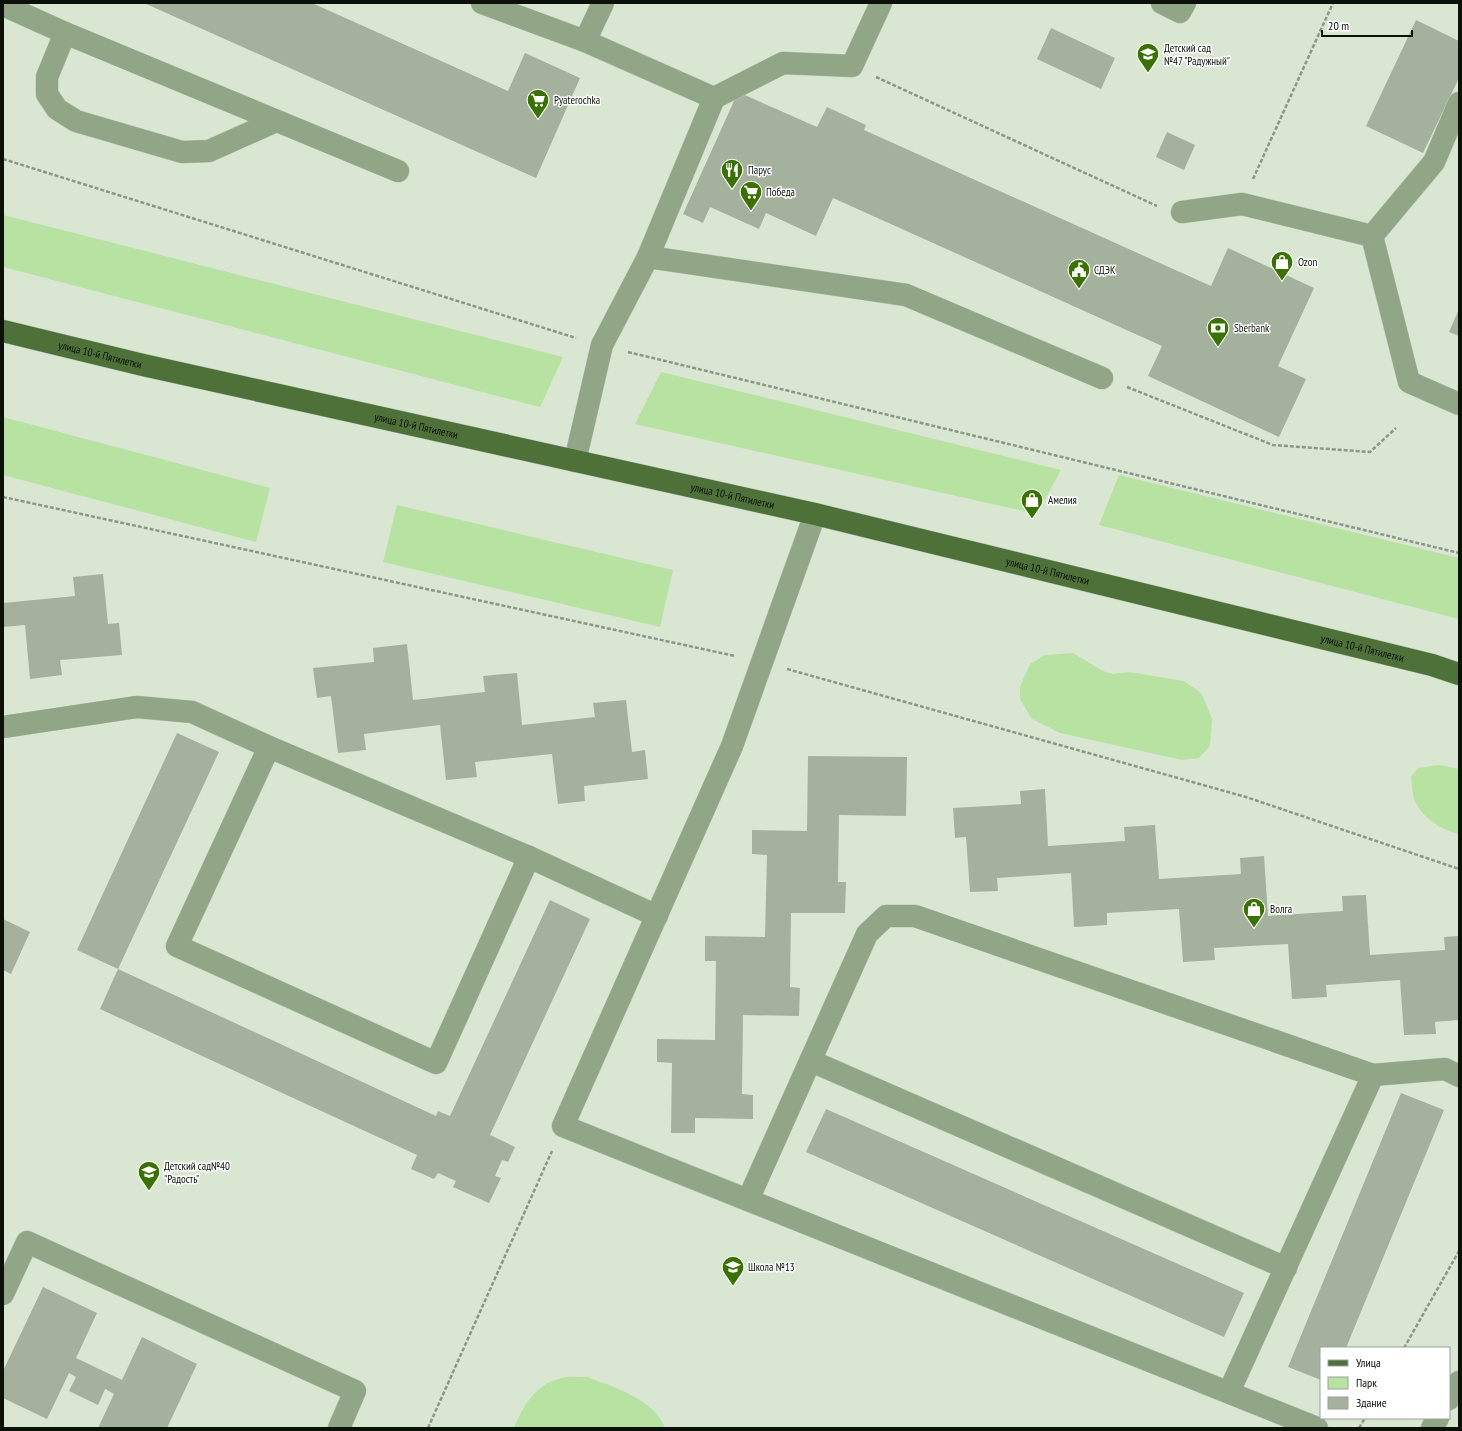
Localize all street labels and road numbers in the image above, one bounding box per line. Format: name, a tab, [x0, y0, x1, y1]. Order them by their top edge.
street label: улица 10-й Пятилетки	[57, 338, 143, 372]
street label: улица 10-й Пятилетки	[373, 410, 460, 442]
street label: улица 10-й Пятилетки	[689, 480, 776, 512]
street label: улица 10-й Пятилетки	[1005, 554, 1091, 588]
street label: улица 10-й Пятилетки	[1319, 631, 1406, 665]

